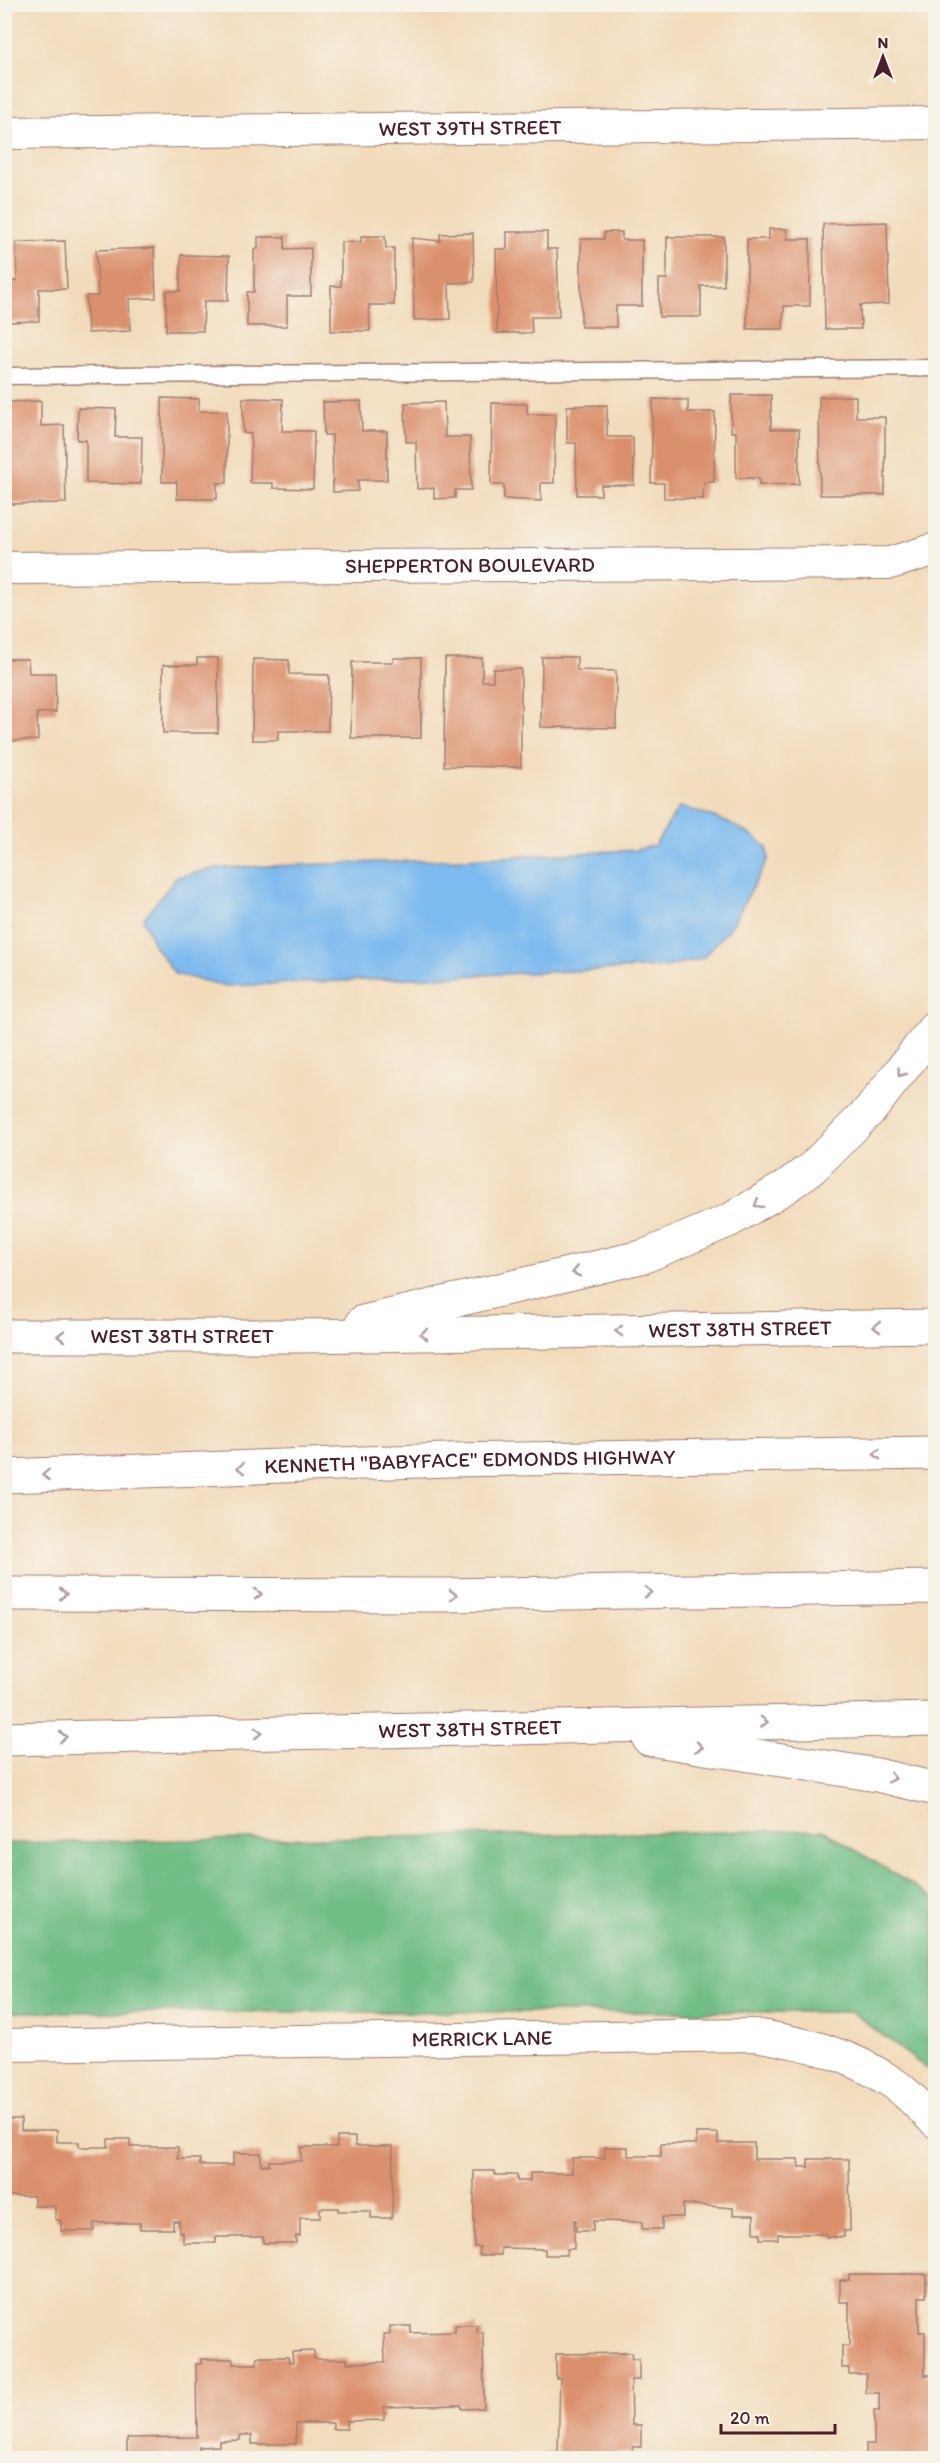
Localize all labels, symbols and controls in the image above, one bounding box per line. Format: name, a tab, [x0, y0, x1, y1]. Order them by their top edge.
north arrow	[853, 27, 913, 87]
text: N	[878, 33, 888, 52]
street label: WEST 39TH STREET	[378, 114, 562, 141]
street label: SHEPPERTON BOULEVARD	[345, 552, 595, 578]
one-way arrow	[897, 1067, 908, 1078]
one-way arrow	[754, 1197, 764, 1208]
one-way arrow	[572, 1265, 582, 1278]
street label: WEST 38TH STREET	[648, 1315, 832, 1343]
one-way arrow	[873, 1321, 882, 1333]
street label: WEST 38TH STREET	[90, 1323, 274, 1348]
one-way arrow	[615, 1325, 624, 1337]
one-way arrow	[420, 1328, 429, 1340]
one-way arrow	[57, 1330, 66, 1342]
street label: KENNETH "BABYFACE" EDMONDS HIGHWAY	[264, 1444, 676, 1479]
one-way arrow	[873, 1448, 882, 1460]
one-way arrow	[237, 1461, 246, 1474]
one-way arrow	[42, 1468, 51, 1481]
one-way arrow	[643, 1586, 652, 1598]
one-way arrow	[58, 1588, 67, 1600]
one-way arrow	[253, 1588, 262, 1600]
one-way arrow	[448, 1589, 457, 1601]
street label: WEST 38TH STREET	[378, 1714, 562, 1743]
one-way arrow	[759, 1716, 768, 1728]
one-way arrow	[253, 1726, 262, 1739]
one-way arrow	[58, 1731, 67, 1744]
one-way arrow	[695, 1741, 704, 1753]
one-way arrow	[887, 1771, 897, 1784]
street label: MERRICK LANE	[411, 2025, 553, 2052]
scale bar	[721, 2397, 835, 2435]
text: 20 m	[730, 2407, 770, 2429]

